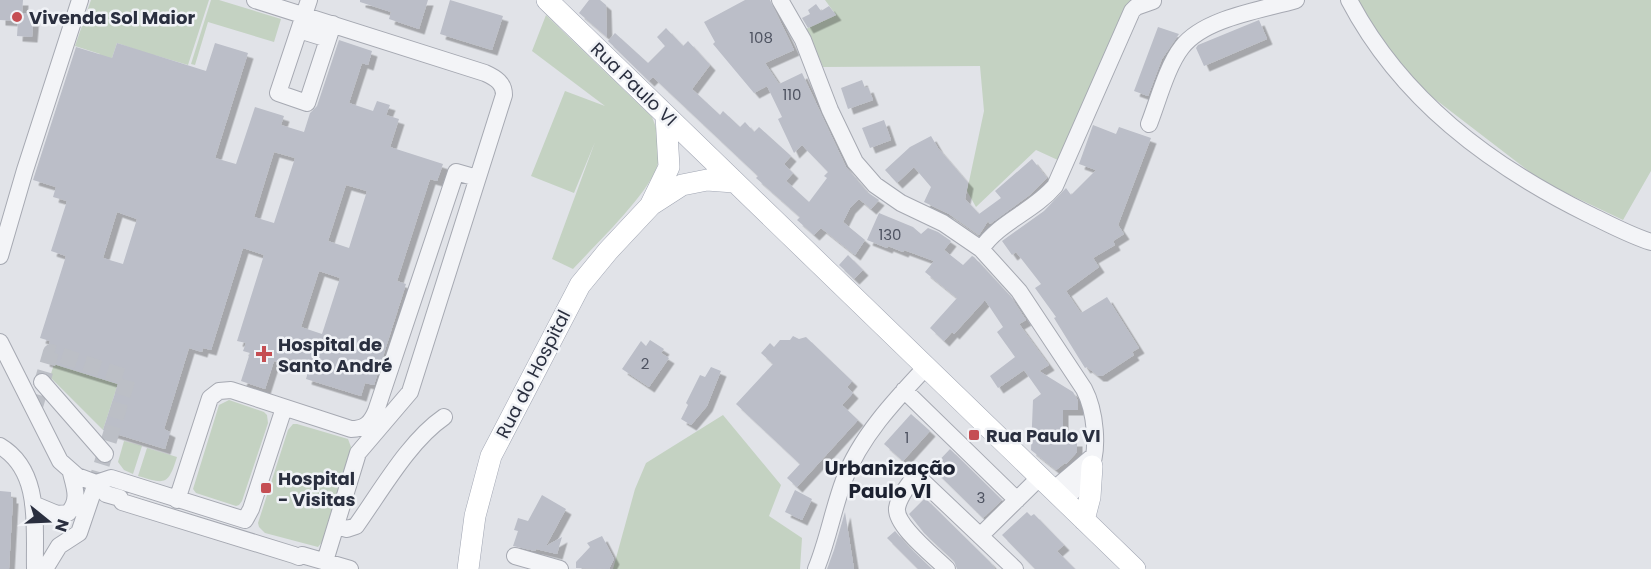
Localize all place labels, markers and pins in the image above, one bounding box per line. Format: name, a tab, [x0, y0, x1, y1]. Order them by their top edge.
place label: Vivenda Sol Maior	[29, 5, 195, 30]
marker: Vivenda Sol Maior	[10, 10, 24, 24]
place label: Hospital de Santo André	[278, 332, 392, 378]
marker: Hospital de Santo André	[255, 345, 273, 363]
place label: Rua Paulo VI	[986, 423, 1101, 448]
marker: Rua Paulo VI	[967, 428, 981, 442]
place label: Hospital - Visitas	[278, 466, 356, 512]
marker: Hospital - Visitas	[259, 481, 273, 495]

